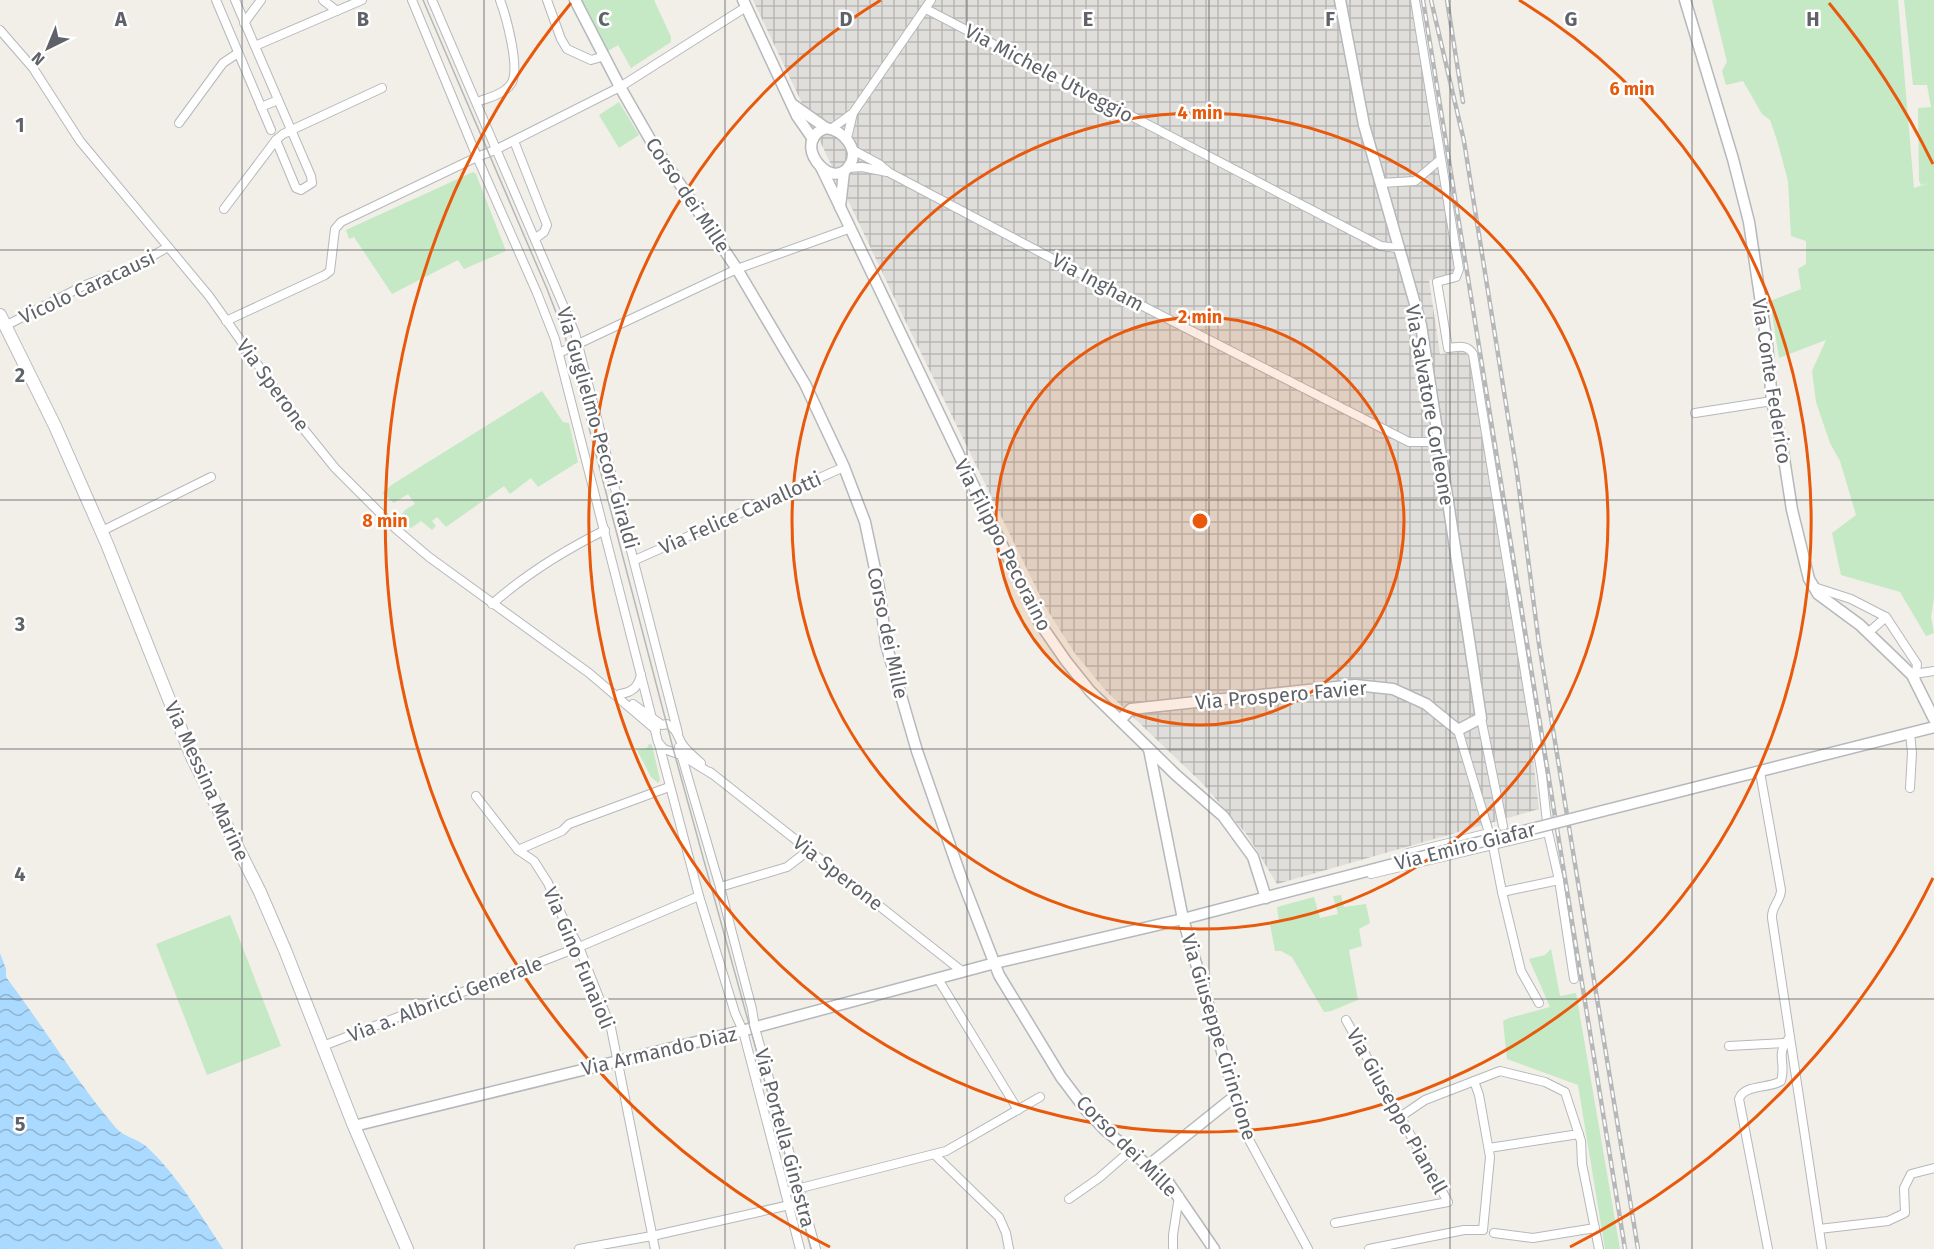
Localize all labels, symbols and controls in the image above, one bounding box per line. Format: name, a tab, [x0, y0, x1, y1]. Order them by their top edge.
text: A	[114, 7, 128, 31]
text: B	[357, 7, 369, 31]
text: C	[598, 7, 610, 31]
text: D	[839, 7, 853, 31]
text: E	[1083, 7, 1093, 31]
text: F	[1325, 7, 1335, 31]
text: G	[1565, 7, 1577, 31]
text: H	[1806, 7, 1820, 31]
north arrow	[18, 18, 78, 78]
street label: Via Michele Utveggio	[961, 18, 1137, 128]
text: N	[28, 48, 48, 69]
text: 6 min	[1609, 78, 1655, 100]
text: 4 min	[1177, 102, 1223, 124]
text: 1	[15, 113, 25, 137]
street label: Corso dei Mille	[641, 133, 735, 257]
street label: Vicolo Caracausi	[15, 245, 159, 329]
street label: Via Ingham	[1048, 248, 1148, 316]
street label: Via Conte Federico	[1747, 296, 1797, 466]
street label: Via Salvatore Corleone	[1400, 303, 1460, 507]
street label: Via Guglielmo Pecori Giraldi	[552, 304, 644, 552]
text: 2 min	[1178, 306, 1222, 328]
street label: Via Sperone	[232, 334, 314, 436]
text: 2	[15, 363, 25, 387]
street label: Via Filippo Pecoraino	[949, 455, 1057, 635]
street label: Via Felice Cavallotti	[655, 466, 825, 560]
text: 8 min	[362, 510, 408, 532]
centre of rings	[1190, 511, 1210, 531]
street label: Corso dei Mille	[862, 565, 914, 701]
text: 3	[14, 612, 25, 636]
street label: Via Prospero Favier	[1194, 676, 1368, 714]
street label: Via Messina Marine	[159, 697, 255, 865]
street label: Via Emiro Giafar	[1392, 817, 1538, 875]
street label: Via Sperone	[788, 830, 888, 916]
text: 4	[14, 862, 26, 886]
street label: Via Gino Funaioli	[538, 883, 620, 1033]
street label: Via Giuseppe Cirincione	[1176, 931, 1262, 1143]
street label: Via a. Albricci Generale	[344, 951, 546, 1047]
street label: Via Armando Diaz	[579, 1021, 739, 1081]
street label: Via Giuseppe Pianell	[1342, 1024, 1453, 1198]
street label: Via Portella Ginestra	[750, 1046, 820, 1230]
street label: Corso dei Mille	[1071, 1090, 1183, 1202]
text: 5	[15, 1112, 26, 1136]

